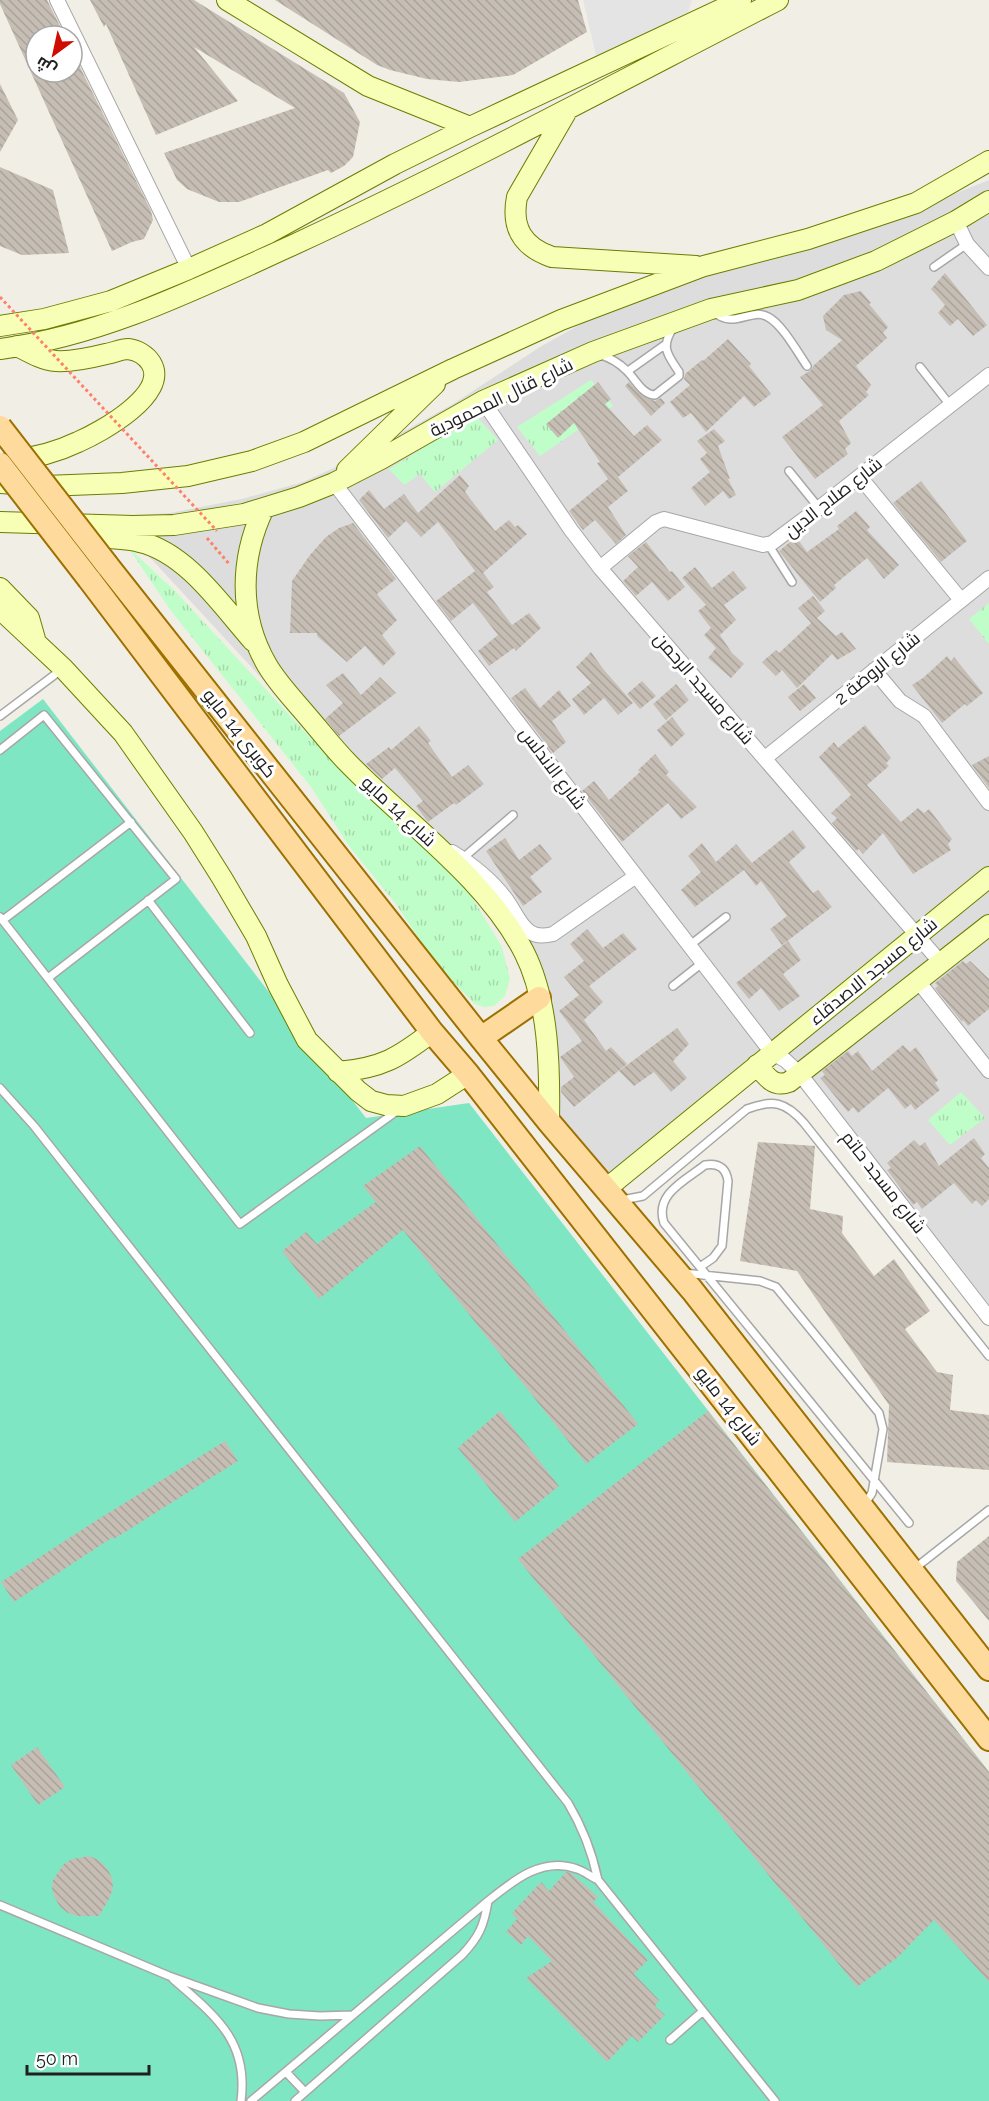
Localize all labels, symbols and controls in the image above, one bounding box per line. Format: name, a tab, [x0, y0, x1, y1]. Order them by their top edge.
north arrow	[24, 24, 84, 84]
text: ش	[32, 53, 60, 80]
street label: شارع قنال المحمودية	[426, 353, 577, 443]
street label: شارع صلاح الدين	[780, 452, 887, 543]
street label: شارع الروضة 2	[830, 627, 925, 710]
street label: شارع مسجد الرحمن	[648, 628, 758, 750]
street label: كوبرى 14 مايو	[198, 684, 281, 782]
street label: شارع الاندلس	[514, 723, 591, 815]
street label: شارع 14 مايو	[356, 771, 440, 852]
street label: شارع مسجد الاصدقاء	[805, 913, 942, 1031]
street label: شارع مسجد حاتم	[836, 1127, 930, 1238]
street label: شارع 14 مايو	[690, 1363, 766, 1451]
scale bar	[27, 2038, 148, 2076]
text: 50 m	[36, 2048, 78, 2069]

